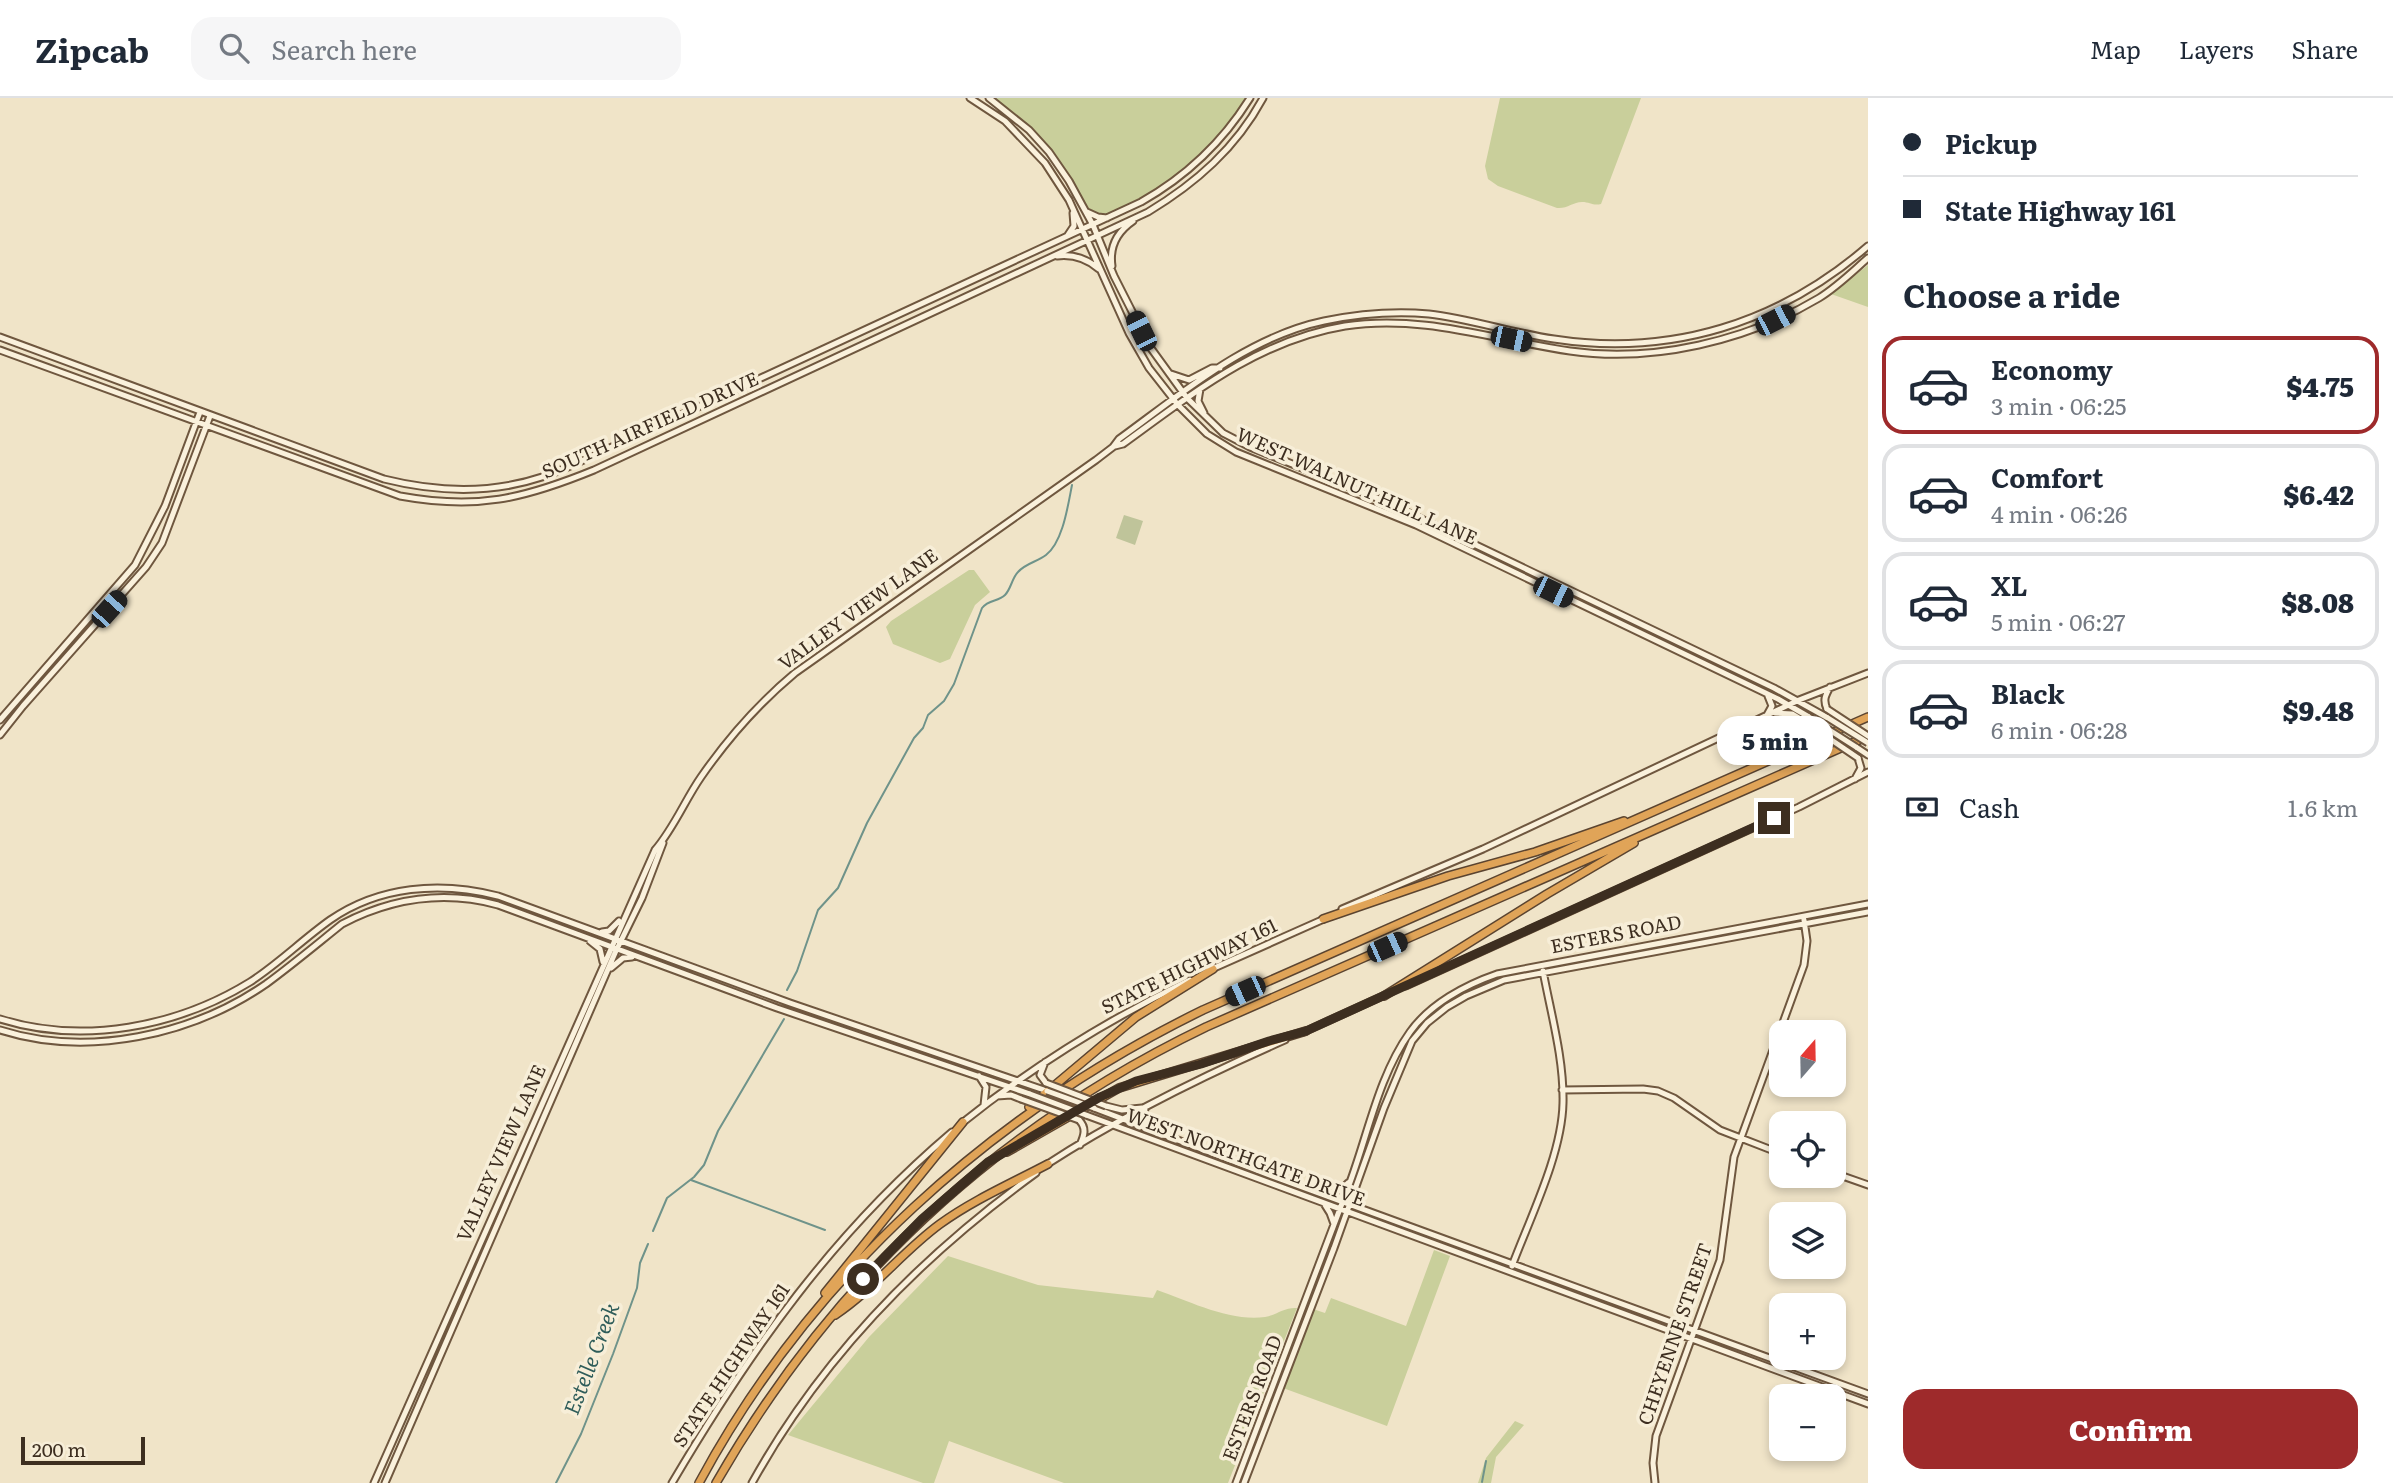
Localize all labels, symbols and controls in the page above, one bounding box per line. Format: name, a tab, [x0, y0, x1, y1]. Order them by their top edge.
search box	[191, 17, 681, 80]
text: Zipcab	[35, 24, 149, 73]
icon: search	[215, 29, 253, 67]
text: Search here	[271, 29, 417, 68]
text: Map	[2090, 31, 2141, 66]
text: Layers	[2179, 31, 2253, 66]
text: Share	[2291, 31, 2358, 66]
text: Pickup	[1945, 123, 2037, 162]
text: State Highway 161	[1945, 190, 2176, 229]
text: Choose a ride	[1903, 270, 2120, 318]
car	[1752, 301, 1799, 339]
car	[1123, 308, 1160, 354]
car	[1489, 324, 1534, 354]
text: Economy	[1991, 349, 2113, 388]
icon: car	[1907, 354, 1970, 417]
street label: SOUTH AIRFIELD DRIVE	[537, 364, 762, 485]
text: $4.75	[2286, 366, 2354, 405]
text: 3 min · 06:25	[1991, 388, 2127, 422]
street label: WEST WALNUT HILL LANE	[1232, 419, 1482, 551]
text: Comfort	[1991, 457, 2103, 496]
icon: car	[1907, 462, 1970, 525]
text: $6.42	[2283, 474, 2354, 513]
text: 4 min · 06:26	[1991, 496, 2127, 530]
street label: VALLEY VIEW LANE	[772, 541, 943, 676]
text: XL	[1991, 565, 2028, 604]
icon: car	[1907, 570, 1970, 633]
car	[1530, 573, 1577, 611]
text: $8.08	[2281, 582, 2354, 621]
car	[88, 586, 131, 632]
text: 5 min · 06:27	[1991, 604, 2126, 638]
text: Black	[1991, 673, 2065, 712]
icon: car	[1907, 678, 1970, 741]
text: $9.48	[2282, 690, 2354, 729]
text: 6 min · 06:28	[1991, 712, 2127, 746]
callout: 5 min	[1716, 716, 1832, 766]
text: 5 min	[1742, 723, 1808, 757]
text: Cash	[1959, 787, 2020, 826]
icon: cash	[1903, 788, 1941, 826]
text: 1.6 km	[2288, 790, 2358, 824]
route end	[1758, 802, 1790, 834]
street label: ESTERS ROAD	[1548, 907, 1684, 959]
street label: STATE HIGHWAY 161	[1096, 910, 1282, 1020]
car	[1364, 929, 1411, 965]
car	[1222, 973, 1269, 1009]
north arrow	[1769, 1020, 1846, 1097]
map controls	[1769, 1020, 1846, 1461]
street label: VALLEY VIEW LANE	[448, 1059, 552, 1246]
street label: WEST NORTHGATE DRIVE	[1123, 1100, 1370, 1212]
button: locate	[1769, 1111, 1846, 1188]
button: layers	[1769, 1202, 1846, 1279]
street label: CHEYENNE STREET	[1630, 1239, 1718, 1428]
route start	[847, 1263, 879, 1295]
street label: STATE HIGHWAY 161	[665, 1277, 796, 1452]
button: +	[1769, 1293, 1846, 1370]
water label: Estelle Creek	[554, 1297, 625, 1419]
street label: ESTERS ROAD	[1214, 1331, 1288, 1465]
button: −	[1769, 1384, 1846, 1461]
button: Confirm	[1903, 1389, 2358, 1469]
scale bar	[21, 1434, 145, 1466]
text: 200 m	[32, 1435, 86, 1463]

